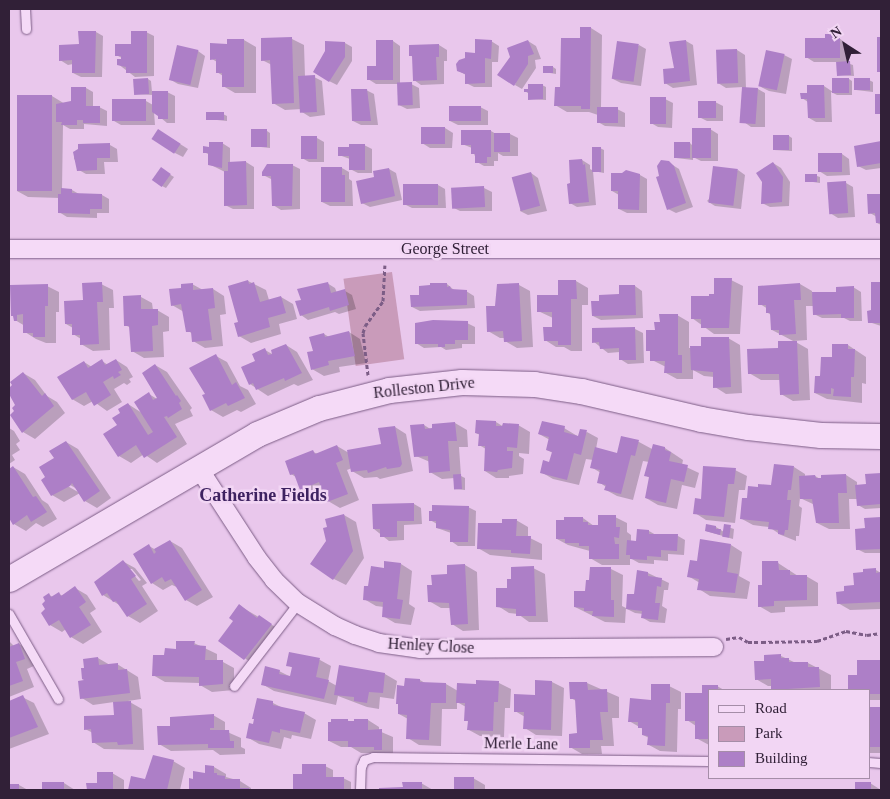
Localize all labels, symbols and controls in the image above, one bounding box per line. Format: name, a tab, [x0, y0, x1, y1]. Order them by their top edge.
north arrow	[820, 20, 870, 70]
text: N	[828, 23, 845, 41]
street label: George Street	[401, 239, 489, 259]
street label: Rolleston Drive	[372, 373, 476, 403]
district label: Catherine Fields	[199, 484, 327, 506]
street label: Henley Close	[387, 634, 475, 658]
legend	[708, 689, 870, 779]
text: Road	[755, 700, 787, 716]
text: Park	[755, 725, 783, 741]
street label: Merle Lane	[484, 734, 558, 754]
text: Building	[755, 750, 808, 766]

